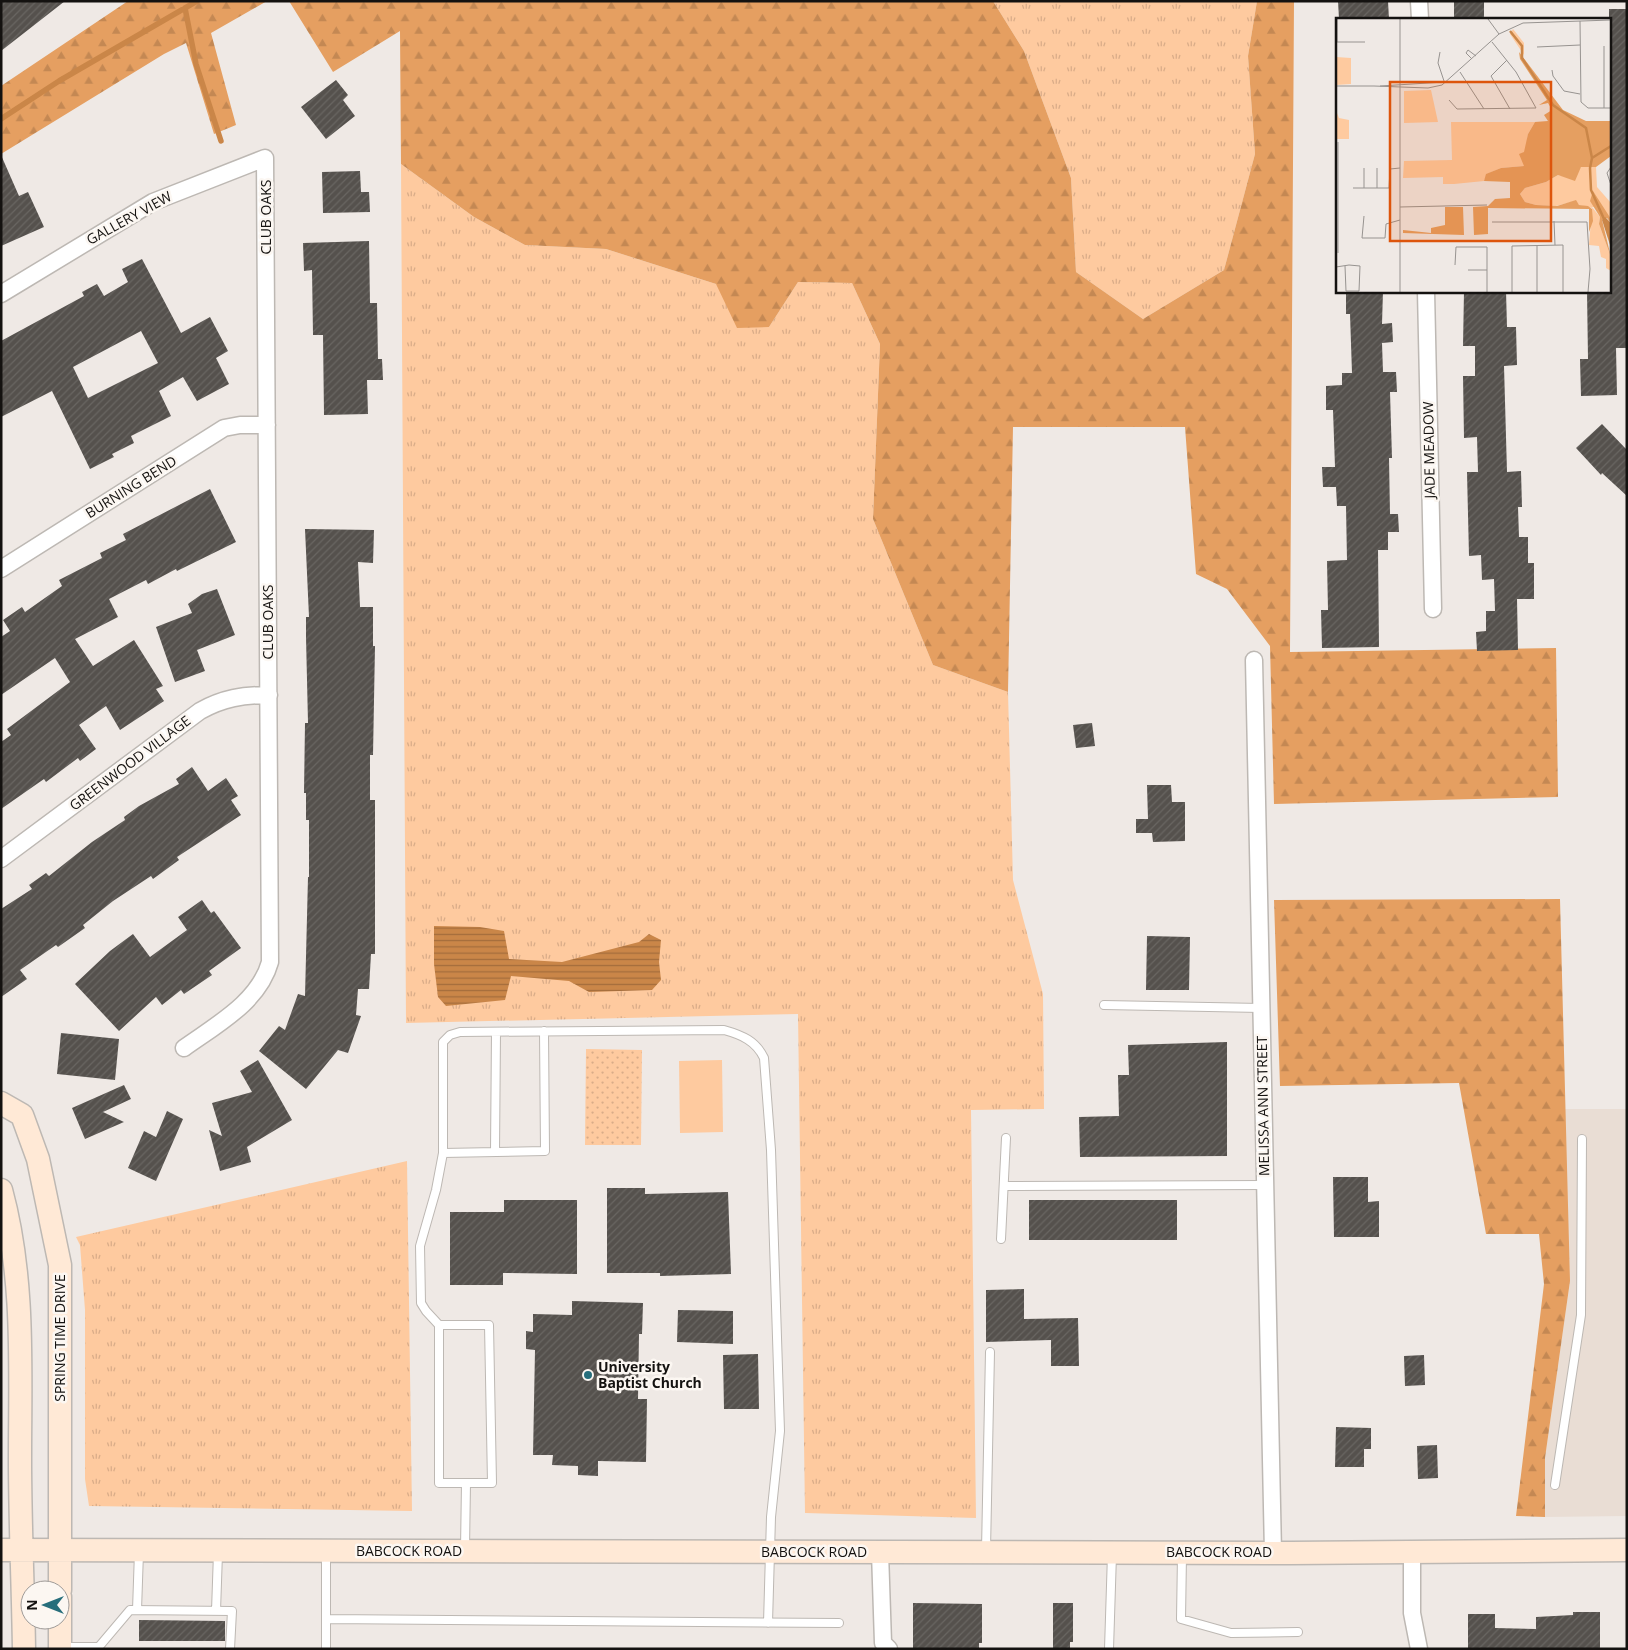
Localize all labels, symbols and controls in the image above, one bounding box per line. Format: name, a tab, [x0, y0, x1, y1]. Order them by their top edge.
inset map	[1336, 18, 1610, 292]
street label: CLUB OAKS	[256, 179, 275, 255]
street label: GALLERY VIEW	[83, 186, 175, 249]
street label: JADE MEADOW	[1418, 401, 1439, 501]
street label: BURNING BEND	[82, 451, 180, 522]
street label: CLUB OAKS	[258, 584, 277, 660]
street label: GREENWOOD VILLAGE	[65, 711, 194, 814]
street label: MELISSA ANN STREET	[1252, 1035, 1273, 1176]
street label: SPRING TIME DRIVE	[50, 1274, 69, 1402]
place label: University Baptist Church	[598, 1357, 702, 1392]
marker: University Baptist Church	[582, 1369, 594, 1381]
street label: BABCOCK ROAD	[356, 1541, 462, 1560]
street label: BABCOCK ROAD	[761, 1542, 867, 1561]
street label: BABCOCK ROAD	[1166, 1542, 1272, 1561]
north arrow	[20, 1580, 70, 1630]
text: N	[22, 1599, 41, 1611]

